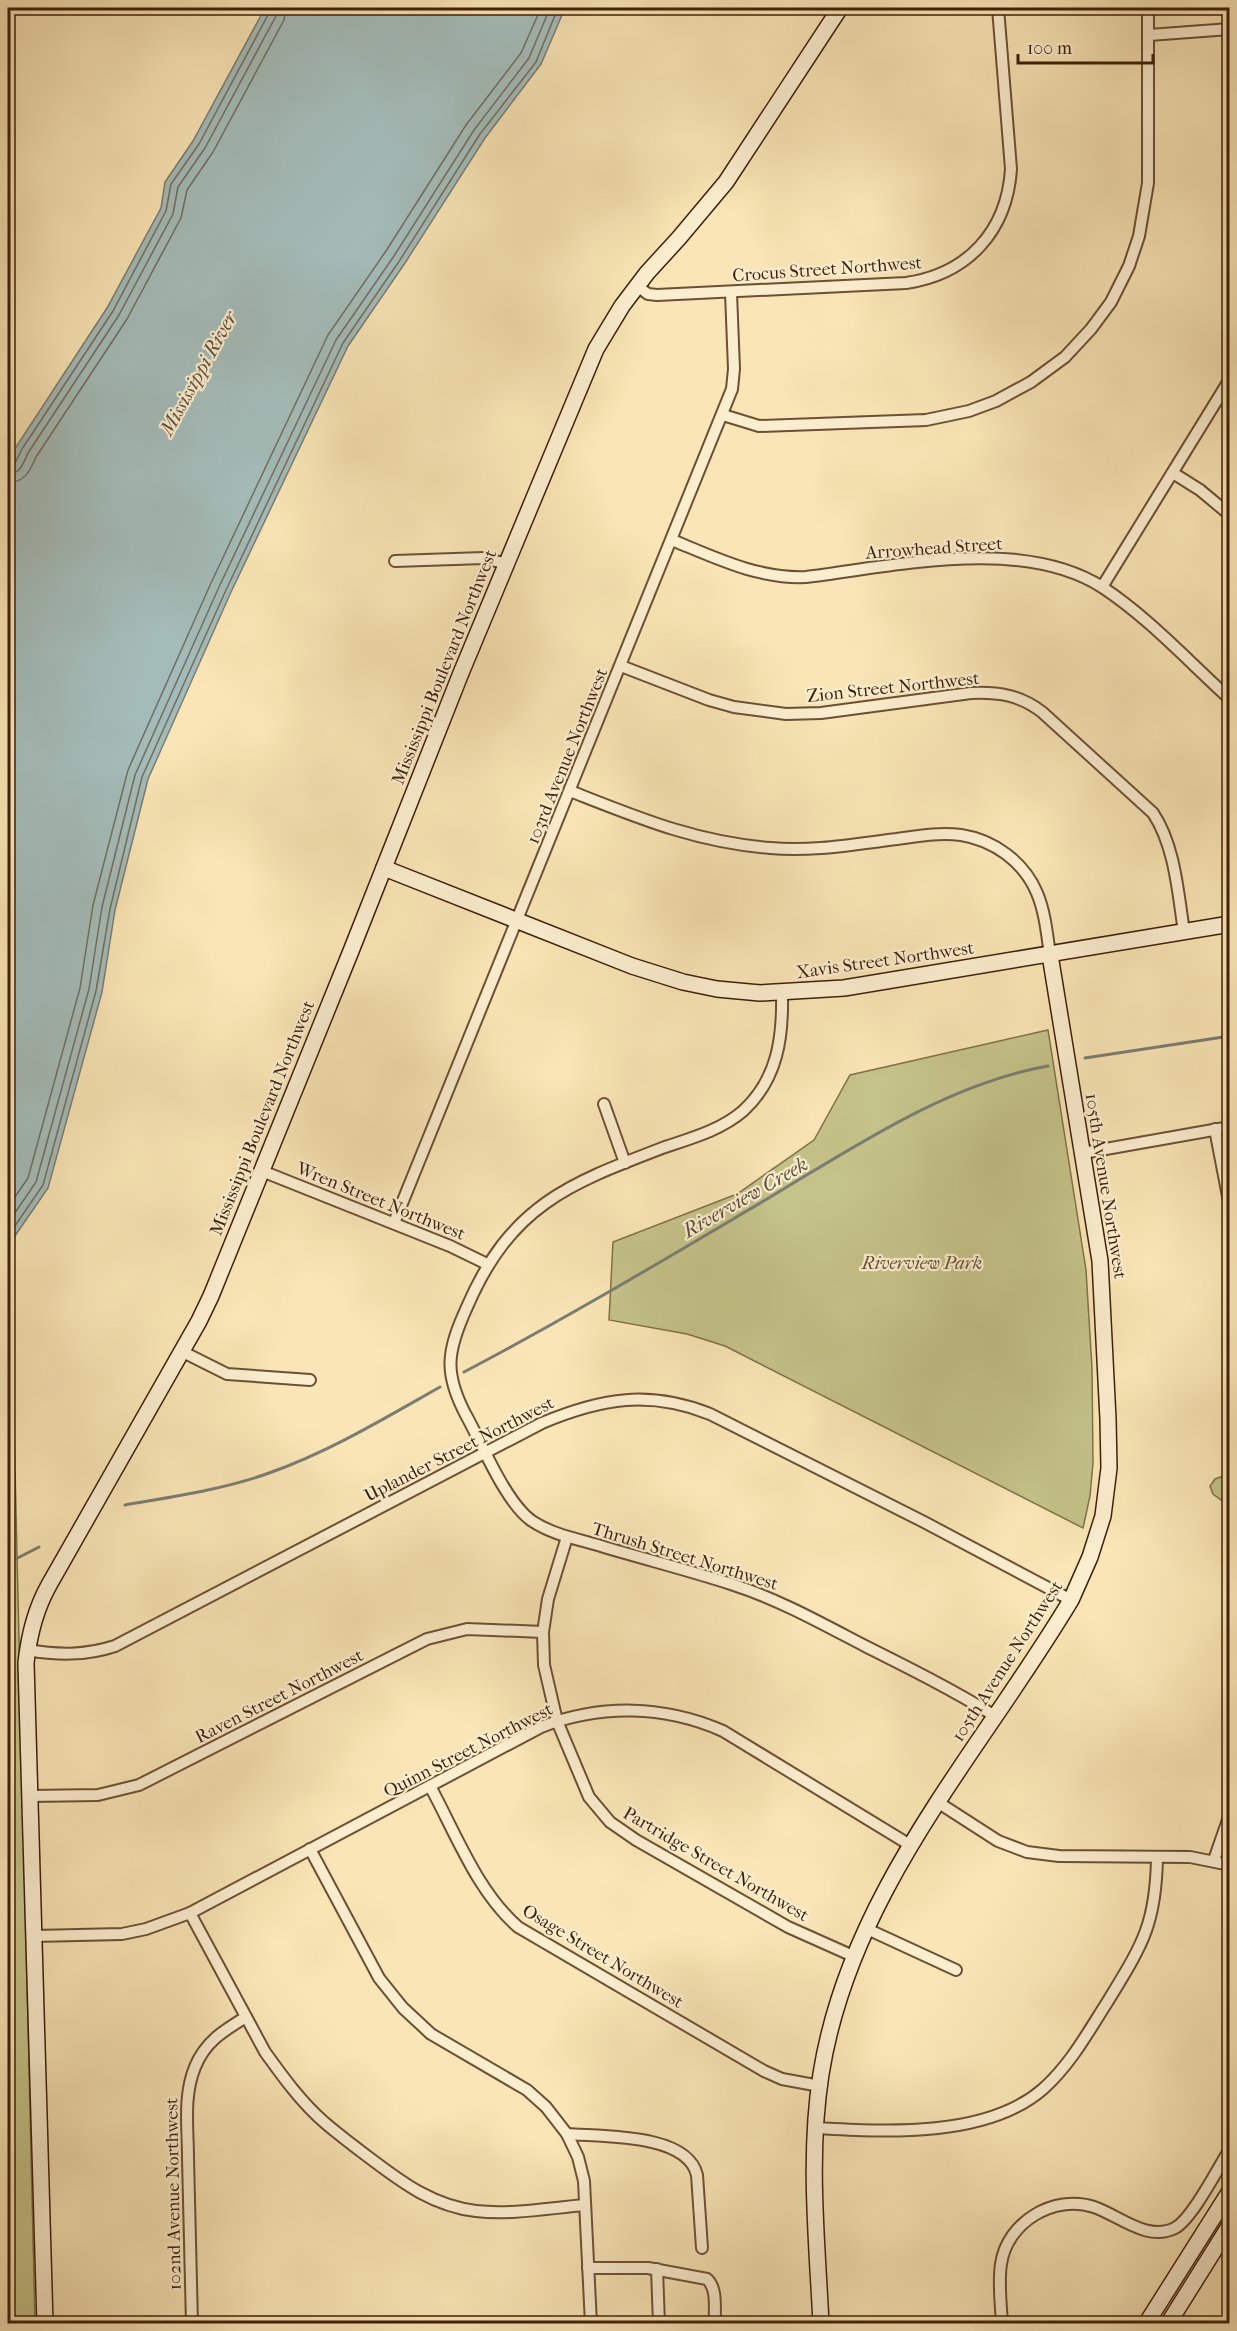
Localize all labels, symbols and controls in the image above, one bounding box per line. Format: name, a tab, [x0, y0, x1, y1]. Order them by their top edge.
scale bar	[1018, 27, 1153, 65]
text: 100 m	[1027, 38, 1072, 59]
street label: Crocus Street Northwest	[732, 252, 923, 287]
water label: Mississippi River	[154, 306, 243, 441]
street label: Arrowhead Street	[864, 533, 1004, 564]
street label: Mississippi Boulevard Northwest	[388, 546, 502, 788]
street label: 103rd Avenue Northwest	[523, 665, 613, 847]
street label: Zion Street Northwest	[806, 668, 981, 707]
street label: Xavis Street Northwest	[795, 938, 976, 983]
street label: Mississippi Boulevard Northwest	[206, 997, 320, 1239]
street label: 105th Avenue Northwest	[1080, 1092, 1131, 1281]
water label: Riverview Creek	[677, 1152, 812, 1243]
street label: Wren Street Northwest	[293, 1158, 469, 1245]
park label: Riverview Park	[861, 1253, 982, 1274]
street label: Uplander Street Northwest	[361, 1392, 558, 1506]
street label: Thrush Street Northwest	[589, 1518, 781, 1595]
street label: 105th Avenue Northwest	[948, 1576, 1068, 1746]
street label: Raven Street Northwest	[192, 1645, 367, 1748]
street label: Quinn Street Northwest	[380, 1698, 557, 1802]
street label: Partridge Street Northwest	[619, 1803, 813, 1927]
street label: Osage Street Northwest	[518, 1900, 688, 2013]
street label: 102nd Avenue Northwest	[161, 2097, 186, 2291]

